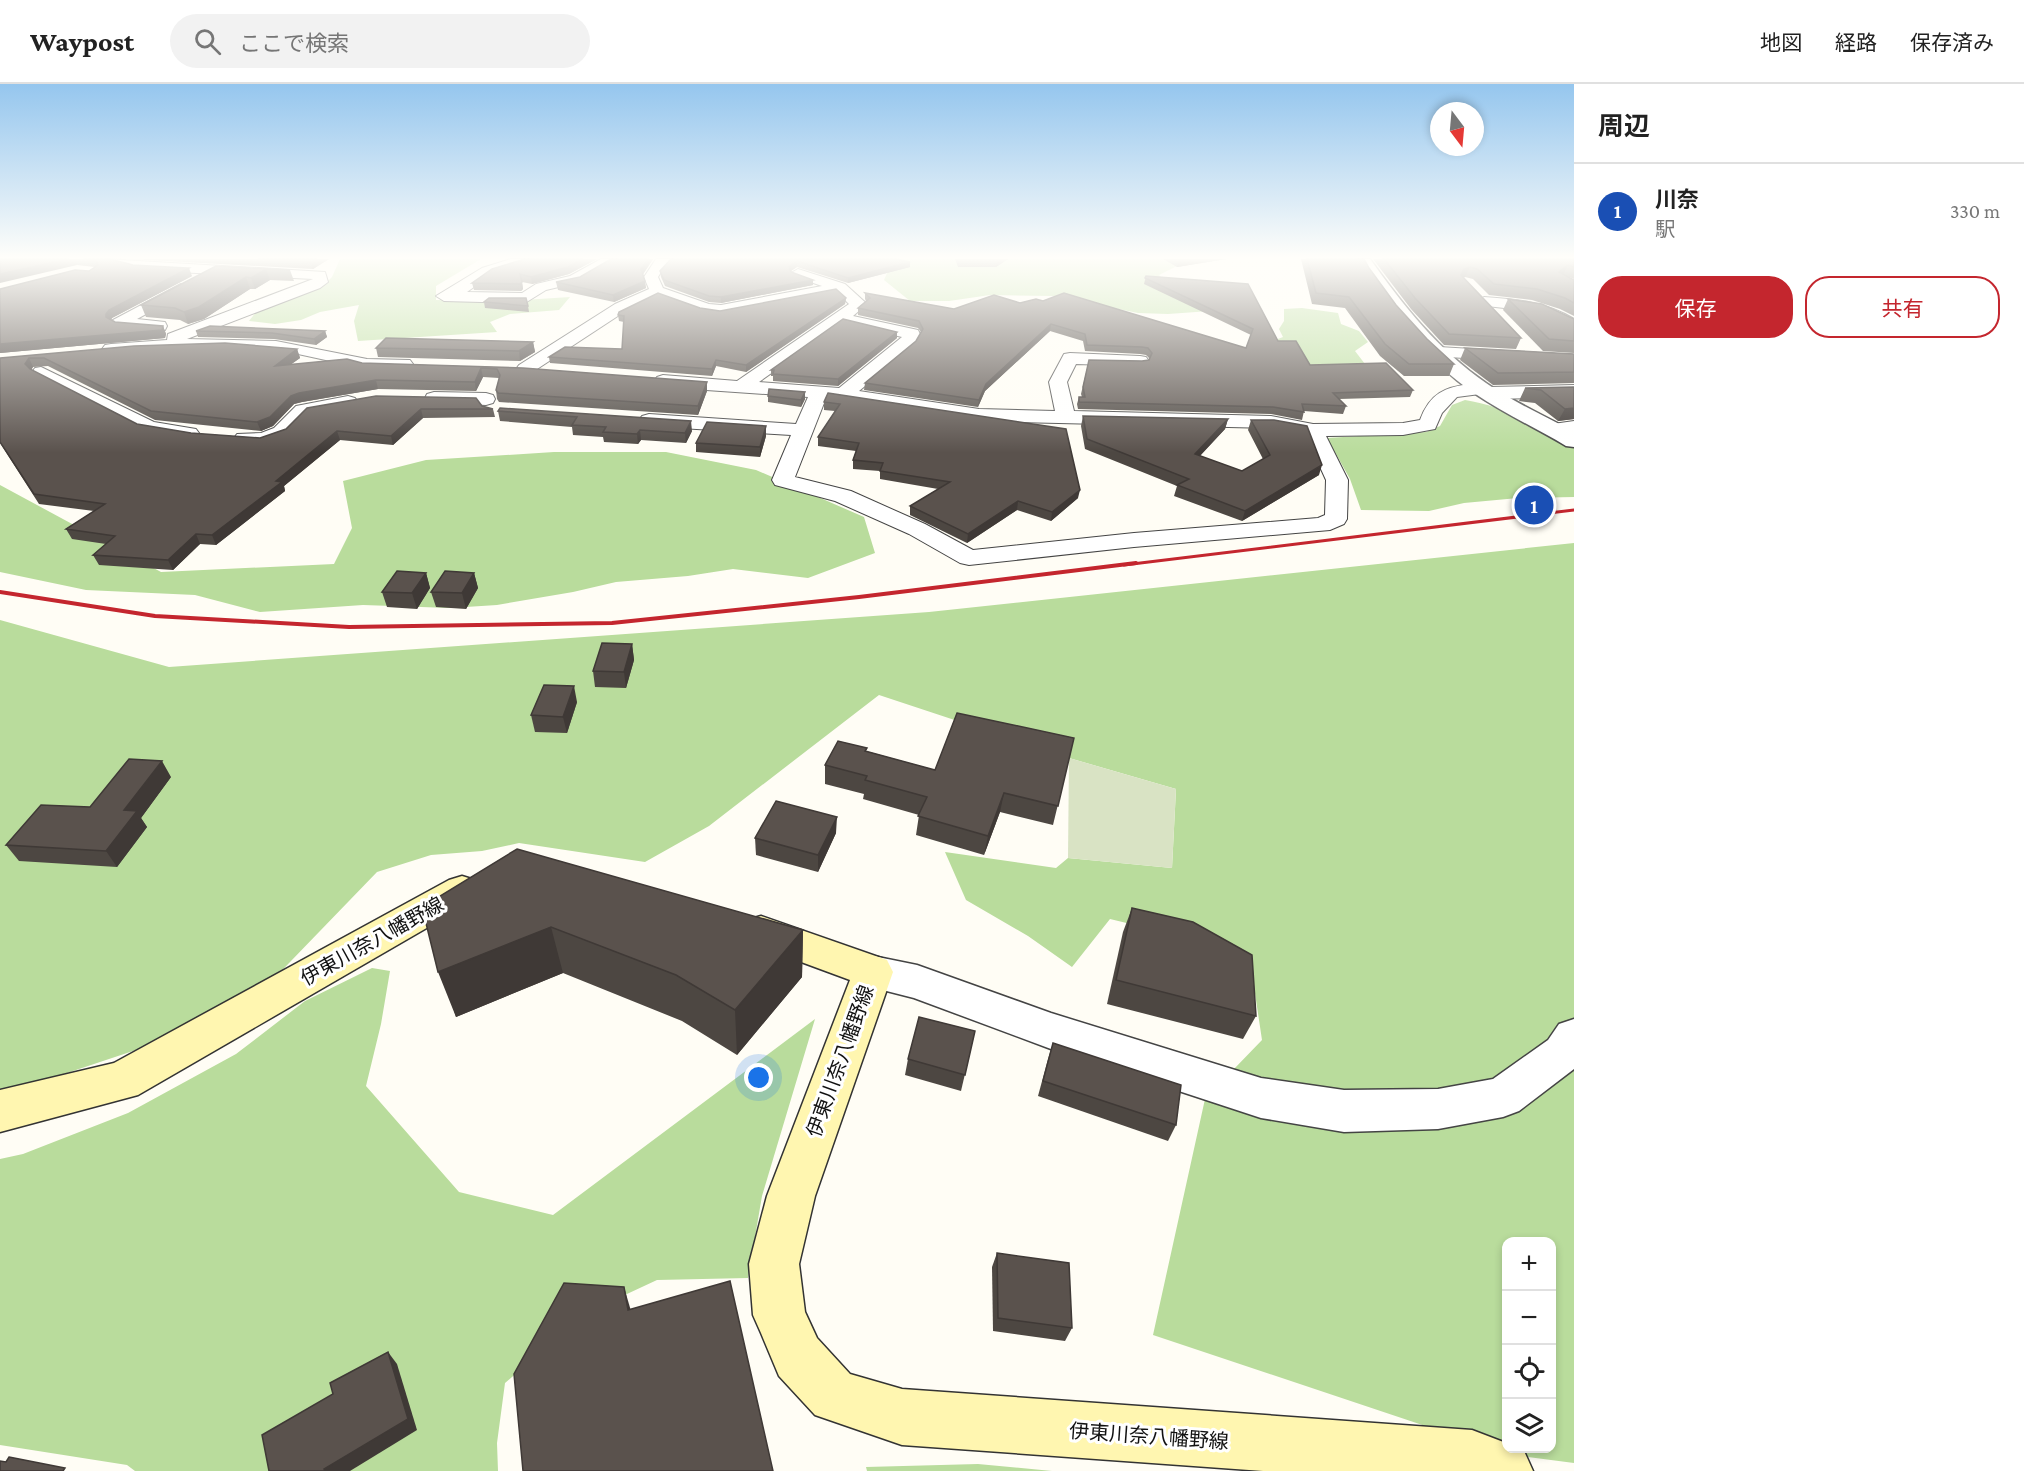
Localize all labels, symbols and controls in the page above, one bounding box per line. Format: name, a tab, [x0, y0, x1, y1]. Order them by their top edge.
search box	[170, 14, 590, 68]
icon: search	[191, 25, 224, 58]
text: Waypost	[30, 26, 134, 57]
text: ここで検索	[239, 31, 349, 56]
text: 地図	[1760, 31, 1802, 55]
text: 経路	[1835, 31, 1877, 55]
text: 保存済み	[1910, 31, 1994, 55]
north arrow	[1430, 102, 1484, 156]
text: 周辺	[1598, 112, 1650, 141]
text: 川奈	[1655, 187, 1699, 212]
text: 1	[1614, 200, 1621, 222]
text: 330 m	[1950, 200, 2000, 222]
text: 駅	[1655, 218, 1675, 240]
button: 保存	[1598, 276, 1793, 338]
button: 共有	[1805, 276, 2000, 338]
pin: 1	[1514, 482, 1553, 528]
street label: 伊東川奈八幡野線	[297, 893, 447, 989]
street label: 伊東川奈八幡野線	[802, 982, 878, 1140]
your location	[744, 1063, 773, 1092]
map controls	[1502, 1237, 1556, 1453]
button: +	[1502, 1237, 1556, 1291]
button: −	[1502, 1291, 1556, 1345]
button: locate	[1502, 1345, 1556, 1399]
button: layers	[1502, 1399, 1556, 1453]
street label: 伊東川奈八幡野線	[1068, 1419, 1230, 1453]

